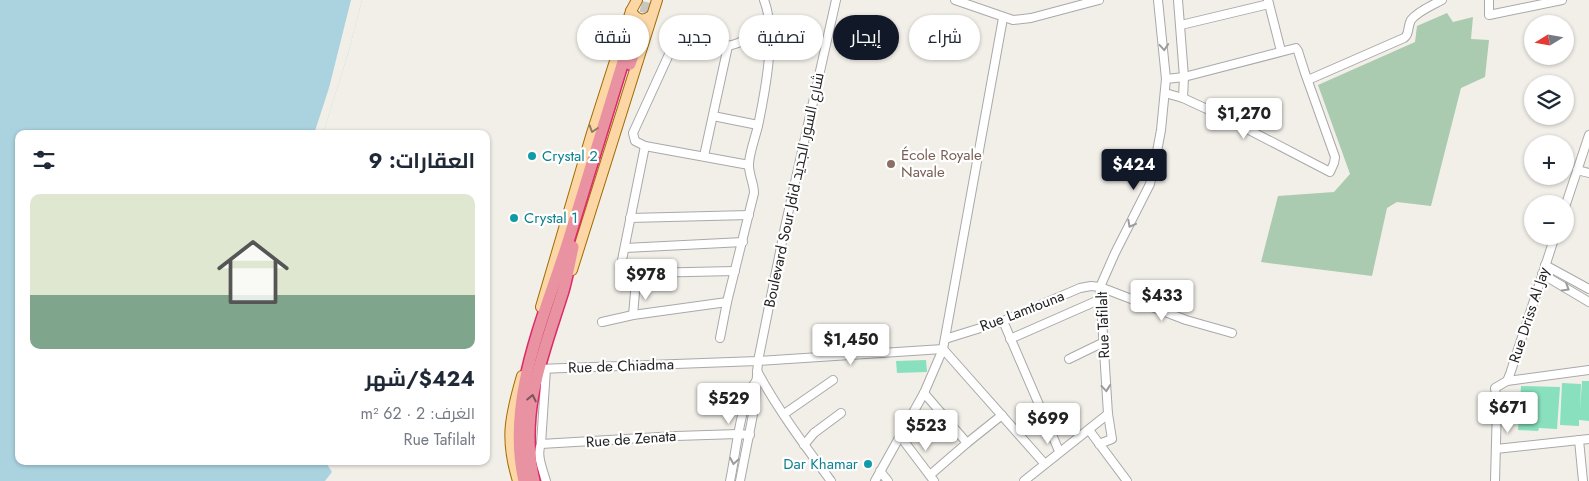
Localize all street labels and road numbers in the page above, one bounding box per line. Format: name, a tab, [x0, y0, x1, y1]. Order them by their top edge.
street label: Boulevard Sour Jdid شارع السور الجديد	[758, 71, 830, 309]
street label: Rue Driss Al Jay	[1503, 264, 1555, 366]
street label: Rue Lamtouna	[977, 285, 1067, 337]
street label: Rue Tafilalt	[1091, 291, 1115, 359]
street label: Rue de Chiadma	[568, 353, 674, 379]
street label: Rue de Zenata	[585, 425, 677, 453]

